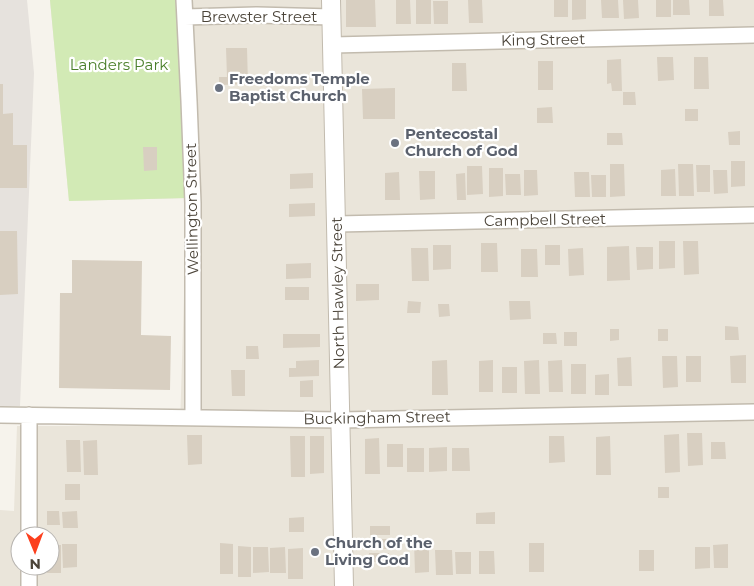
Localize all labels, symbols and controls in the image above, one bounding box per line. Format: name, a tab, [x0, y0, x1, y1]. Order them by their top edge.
street label: Brewster Street	[201, 7, 317, 26]
street label: King Street	[501, 29, 585, 50]
park label: Landers Park	[70, 55, 168, 74]
place label: Freedoms Temple Baptist Church	[229, 69, 370, 105]
marker: Freedoms Temple Baptist Church	[213, 82, 225, 94]
place label: Pentecostal Church of God	[405, 124, 518, 160]
marker: Pentecostal Church of God	[389, 137, 401, 149]
street label: Wellington Street	[181, 143, 202, 275]
street label: Campbell Street	[484, 209, 606, 230]
street label: North Hawley Street	[327, 217, 348, 369]
street label: Buckingham Street	[303, 407, 451, 428]
north arrow	[10, 526, 60, 576]
place label: Church of the Living God	[325, 533, 433, 569]
marker: Church of the Living God	[309, 546, 321, 558]
text: N	[29, 555, 41, 573]

